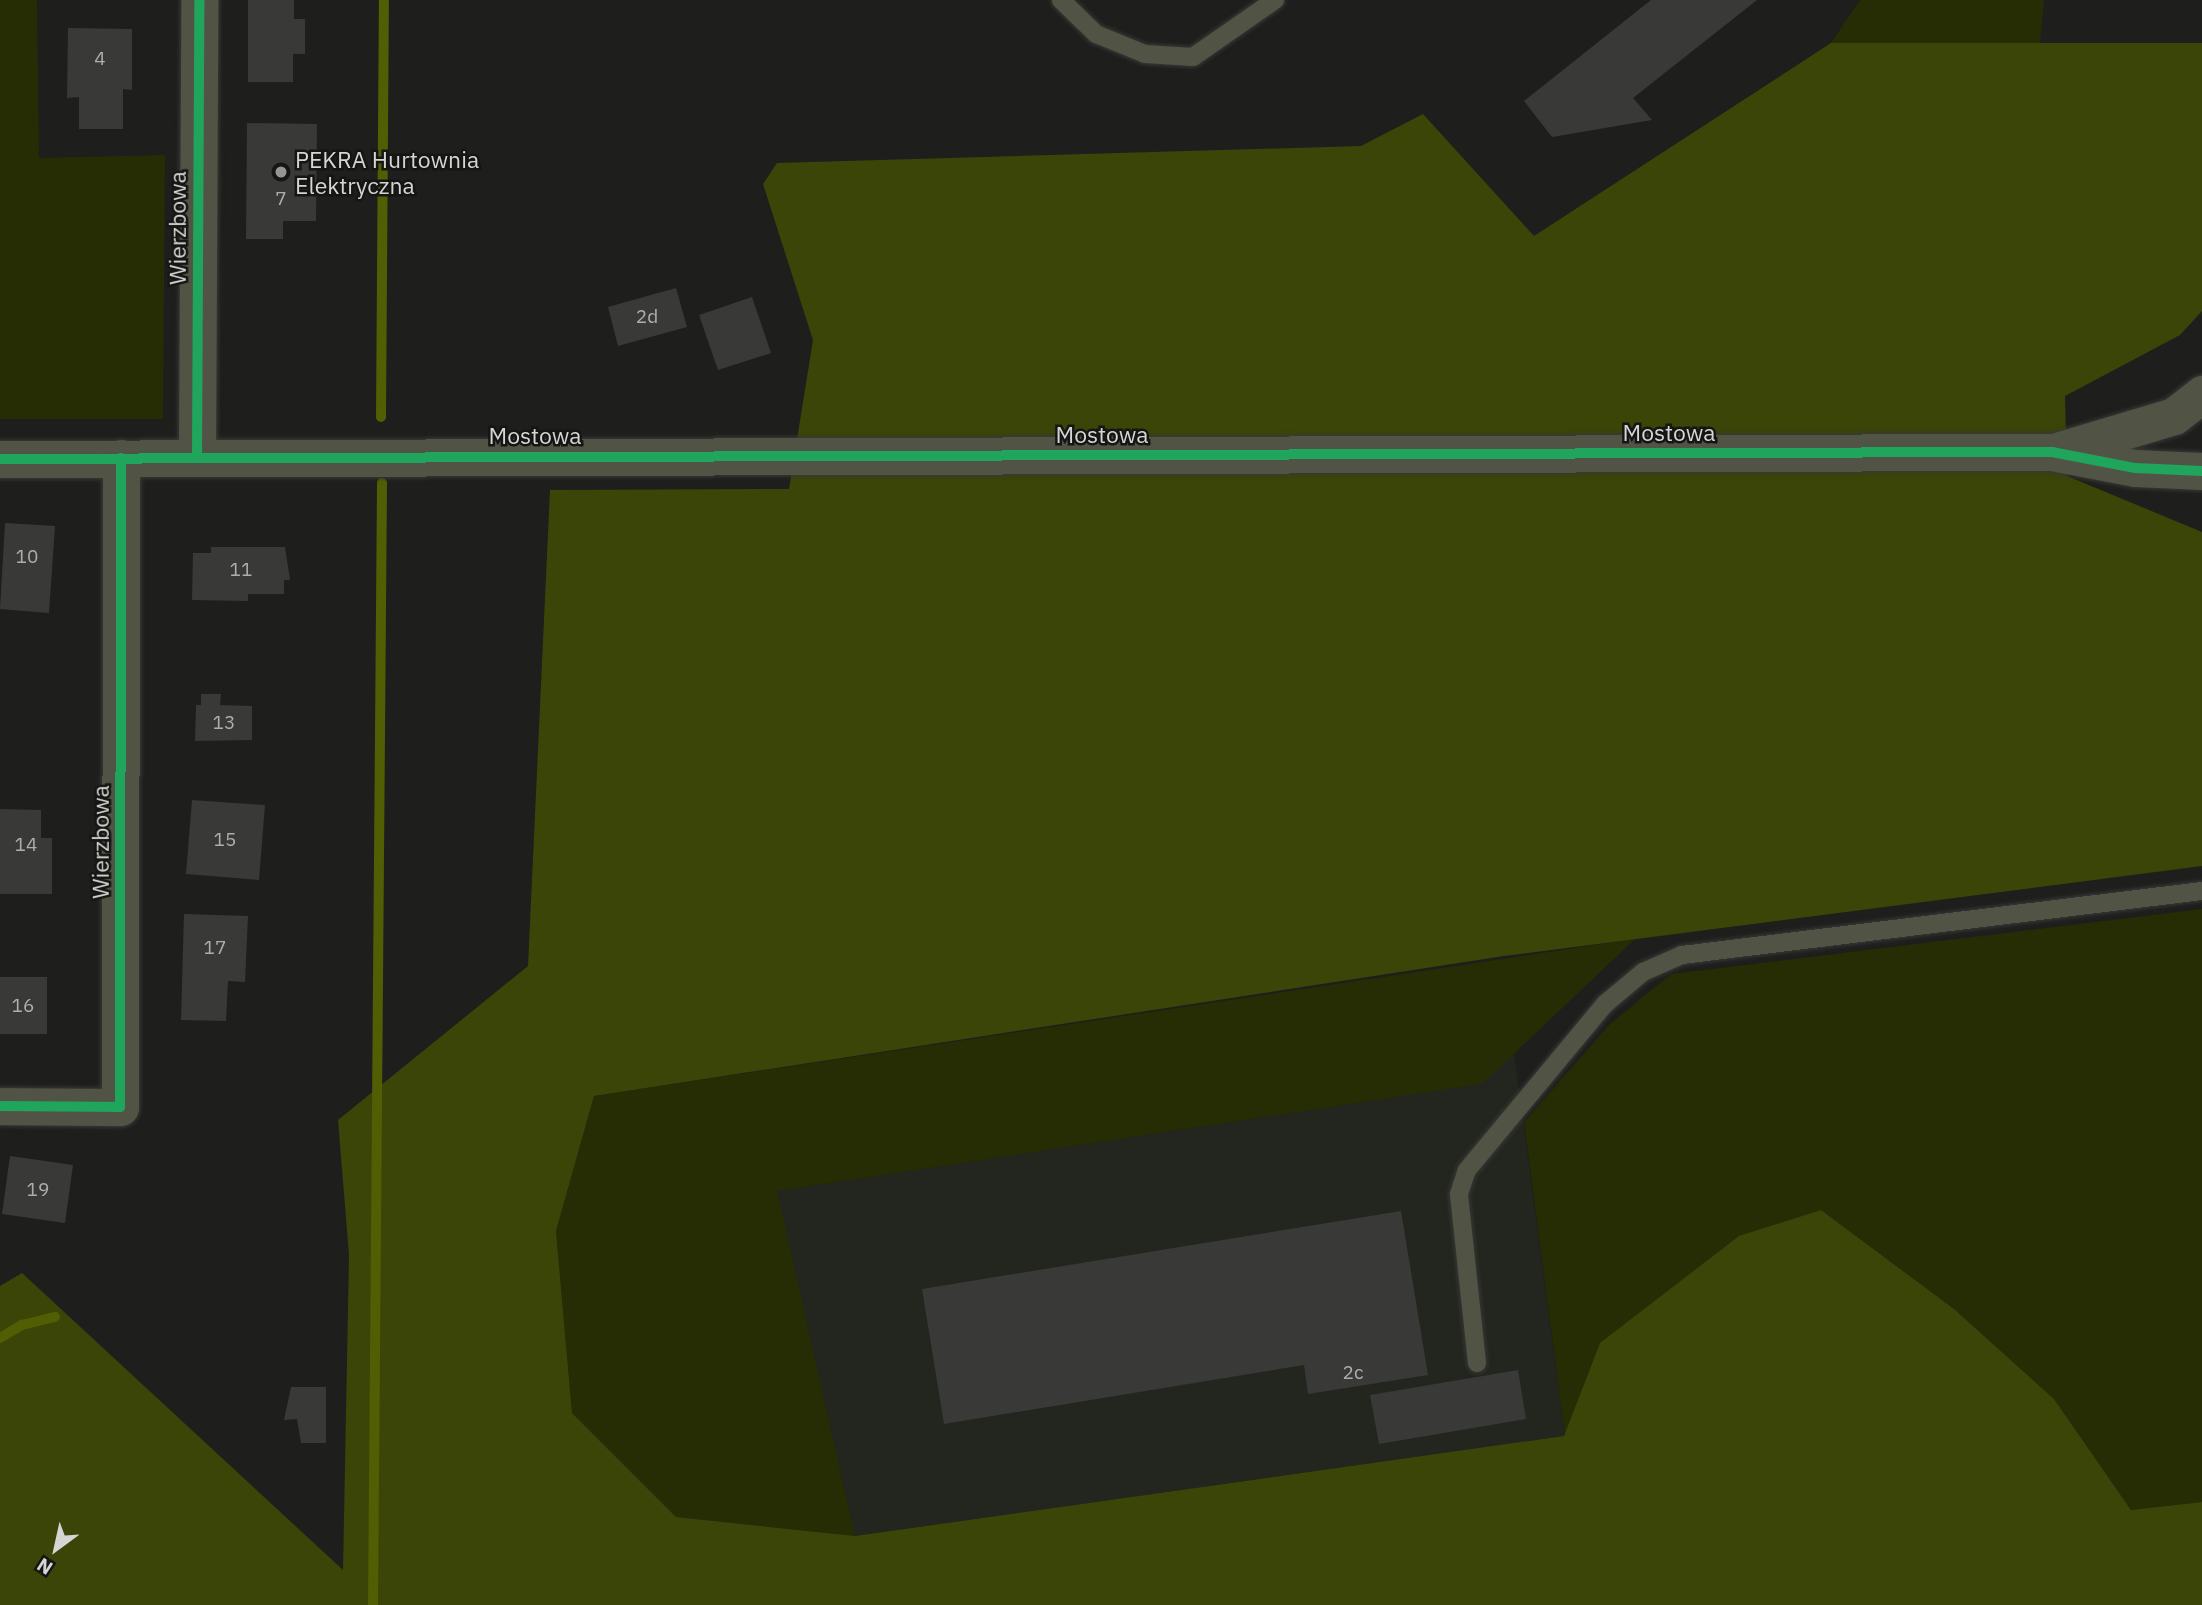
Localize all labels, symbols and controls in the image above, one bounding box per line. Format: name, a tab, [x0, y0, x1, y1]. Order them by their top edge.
house number: 4	[94, 48, 106, 70]
place label: PEKRA Hurtownia Elektryczna	[295, 145, 479, 199]
marker: PEKRA Hurtownia Elektryczna	[273, 164, 289, 180]
street label: Wierzbowa	[163, 171, 191, 285]
house number: 7	[275, 188, 287, 210]
house number: 2d	[636, 306, 658, 328]
street label: Mostowa	[1622, 418, 1716, 446]
street label: Mostowa	[1055, 420, 1149, 448]
street label: Mostowa	[488, 421, 582, 449]
house number: 10	[16, 546, 38, 568]
house number: 11	[230, 559, 252, 581]
house number: 13	[213, 712, 235, 734]
street label: Wierzbowa	[86, 785, 114, 899]
house number: 15	[214, 829, 236, 851]
house number: 14	[15, 834, 37, 856]
house number: 17	[204, 937, 226, 959]
house number: 16	[12, 995, 34, 1017]
house number: 19	[27, 1179, 49, 1201]
house number: 2c	[1343, 1362, 1363, 1384]
north arrow	[21, 1514, 91, 1584]
text: N	[32, 1553, 57, 1580]

